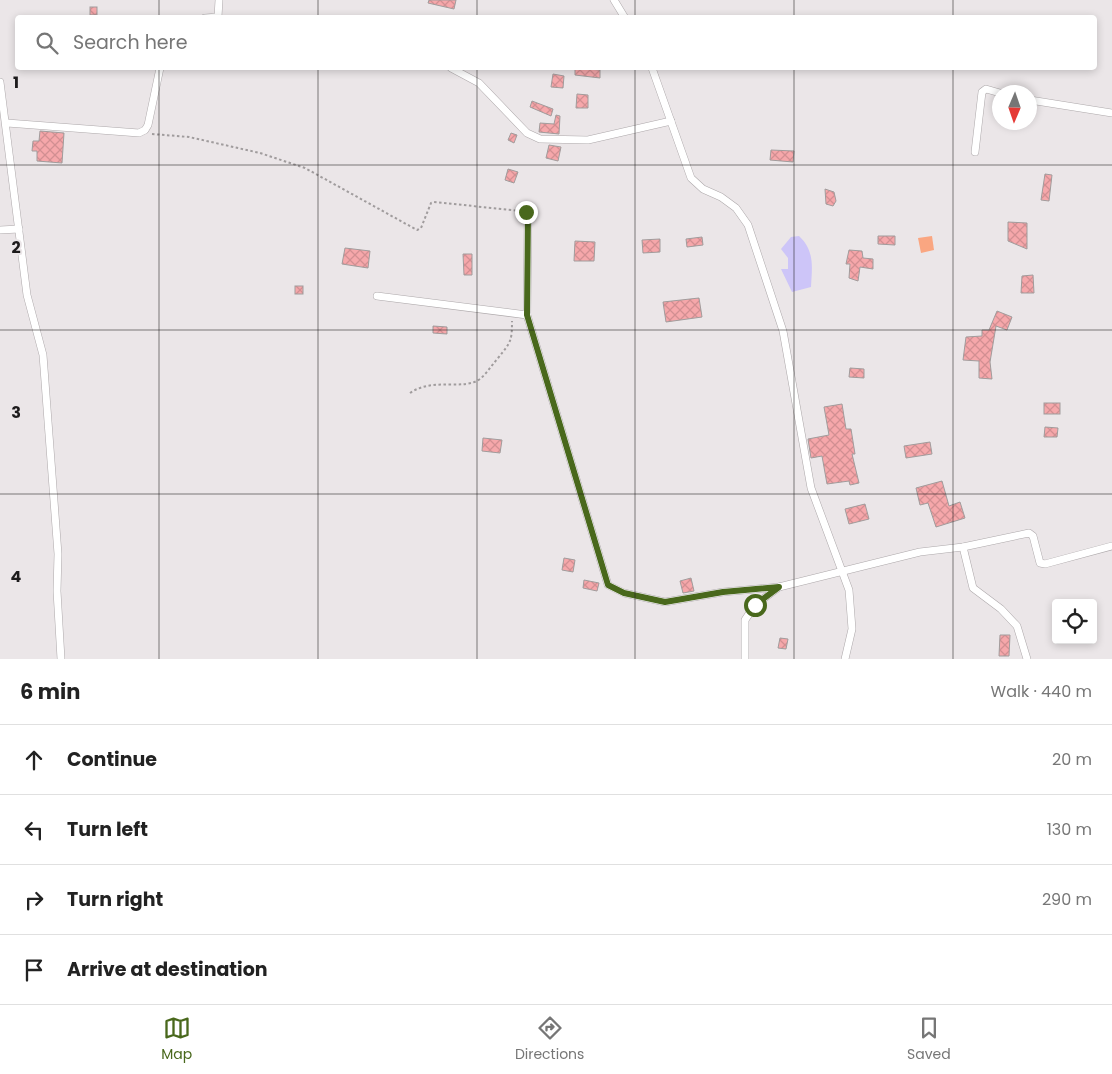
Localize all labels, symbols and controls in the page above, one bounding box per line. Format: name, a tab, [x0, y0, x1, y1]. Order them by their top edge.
search box	[15, 15, 1097, 70]
icon: search	[33, 29, 61, 57]
text: Search here	[73, 29, 187, 56]
text: 1	[13, 71, 19, 94]
north arrow	[992, 85, 1037, 130]
route end	[515, 201, 538, 224]
text: 2	[11, 236, 21, 259]
text: 3	[11, 401, 21, 424]
text: 4	[11, 565, 22, 588]
route start	[744, 594, 767, 617]
map controls	[1052, 599, 1097, 644]
button: locate	[1052, 599, 1097, 644]
text: 6 min	[20, 677, 80, 706]
text: Walk · 440 m	[991, 680, 1092, 703]
icon: ahead	[20, 746, 48, 774]
text: Continue	[67, 746, 157, 773]
text: 20 m	[1052, 748, 1092, 771]
icon: left	[20, 816, 48, 844]
text: Turn left	[67, 816, 148, 843]
text: 130 m	[1047, 818, 1092, 841]
icon: right	[20, 886, 48, 914]
text: Turn right	[67, 886, 163, 913]
text: 290 m	[1042, 888, 1092, 911]
icon: arrive	[20, 956, 48, 984]
text: Arrive at destination	[67, 956, 268, 983]
tab: Map	[161, 1014, 192, 1065]
tab: Directions	[515, 1014, 584, 1065]
tab: Saved	[907, 1014, 951, 1065]

